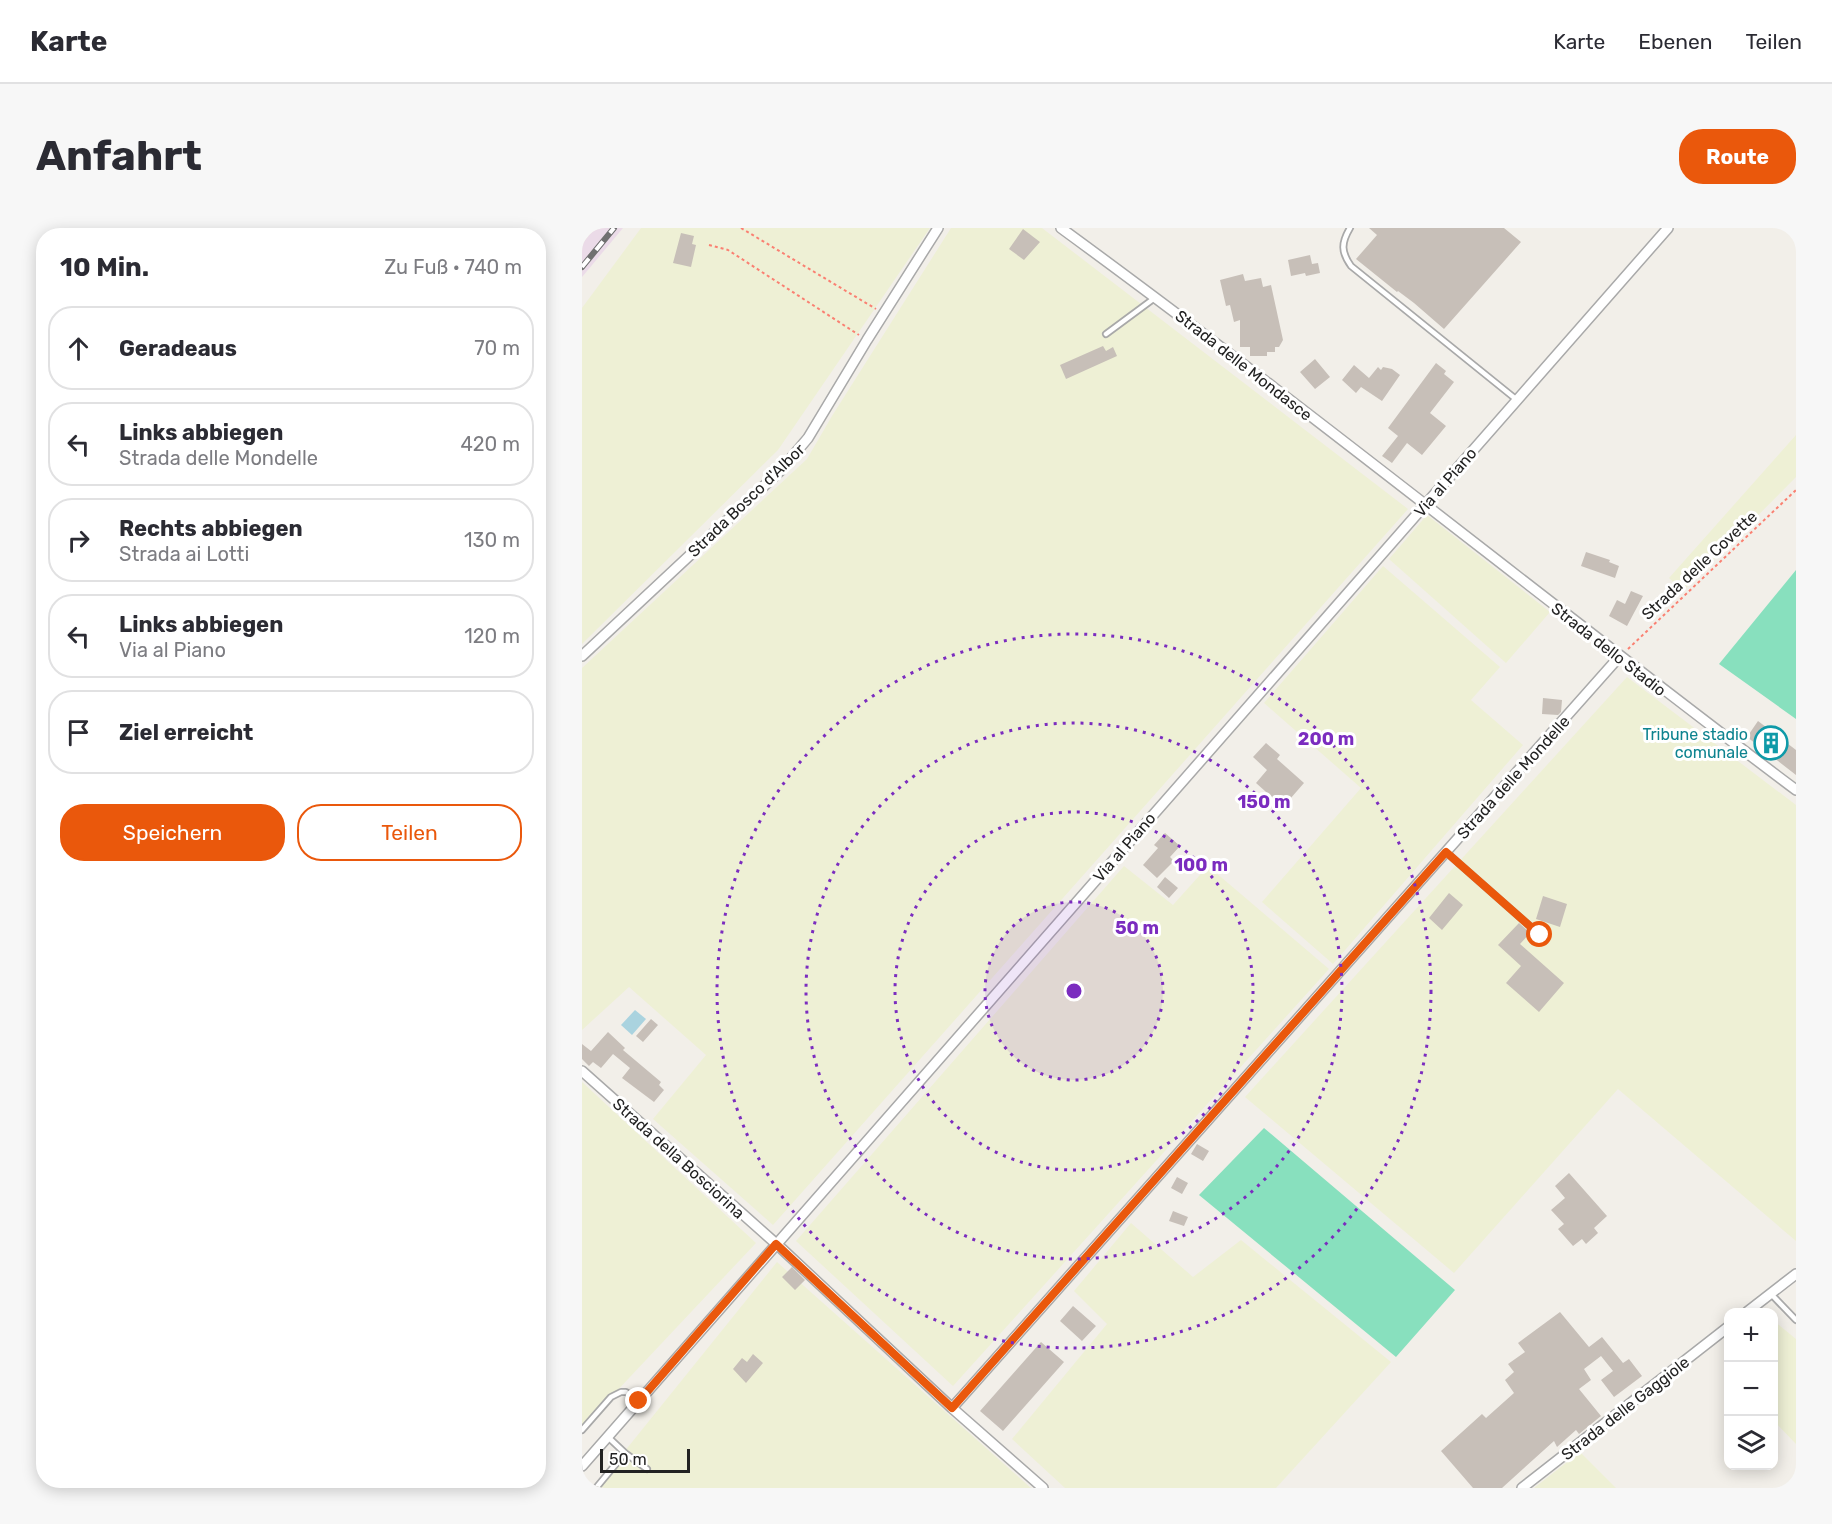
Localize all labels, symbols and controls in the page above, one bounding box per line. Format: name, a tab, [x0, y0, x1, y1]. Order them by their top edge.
text: Karte	[30, 25, 107, 58]
text: Karte	[1553, 29, 1605, 54]
text: Ebenen	[1638, 29, 1712, 54]
text: Teilen	[1745, 29, 1802, 54]
button: Route	[1679, 129, 1796, 184]
text: Anfahrt	[36, 131, 202, 181]
text: 10 Min.	[60, 252, 149, 283]
text: Zu Fuß · 740 m	[384, 255, 522, 279]
street label: Strada delle Mondasce	[1172, 306, 1316, 425]
icon: ahead	[62, 332, 95, 365]
text: Geradeaus	[119, 335, 237, 362]
text: 70 m	[474, 336, 520, 360]
text: Links abbiegen	[119, 419, 283, 446]
icon: left	[62, 428, 95, 461]
text: 420 m	[460, 432, 520, 456]
street label: Strada Bosco d'Albor	[684, 440, 809, 561]
street label: Via al Piano	[1410, 444, 1481, 521]
text: Strada delle Mondelle	[119, 446, 318, 470]
street label: Strada delle Covette	[1638, 507, 1761, 624]
text: Rechts abbiegen	[119, 515, 303, 542]
icon: right	[62, 524, 95, 557]
text: 130 m	[464, 528, 520, 552]
text: Strada ai Lotti	[119, 542, 249, 566]
street label: Strada dello Stadio	[1548, 599, 1670, 700]
text: Links abbiegen	[119, 611, 283, 638]
icon: left	[62, 620, 95, 653]
text: 120 m	[464, 624, 520, 648]
text: Via al Piano	[119, 638, 226, 662]
street label: Strada delle Mondelle	[1453, 712, 1574, 843]
icon: arrive	[62, 716, 95, 749]
text: Ziel erreicht	[119, 719, 253, 746]
place label: Tribune stadio comunale	[1643, 725, 1748, 762]
building icon: Tribune stadio comunale	[1753, 725, 1789, 761]
text: 200 m	[1298, 728, 1354, 750]
text: 150 m	[1237, 791, 1291, 813]
button: Speichern	[60, 804, 285, 861]
button: Teilen	[297, 804, 522, 861]
street label: Via al Piano	[1089, 809, 1160, 886]
text: 100 m	[1174, 854, 1228, 876]
text: 50 m	[1115, 917, 1159, 939]
route start	[1526, 921, 1552, 947]
centre of rings	[1064, 981, 1084, 1001]
street label: Strada della Bosciorina	[609, 1094, 748, 1223]
map controls	[1724, 1308, 1778, 1470]
button: +	[1724, 1308, 1778, 1362]
street label: Strada delle Gaggiole	[1558, 1353, 1693, 1464]
button: −	[1724, 1362, 1778, 1416]
route end	[625, 1387, 651, 1413]
button: layers	[1724, 1416, 1778, 1470]
scale bar	[600, 1446, 690, 1474]
text: 50 m	[609, 1450, 647, 1469]

